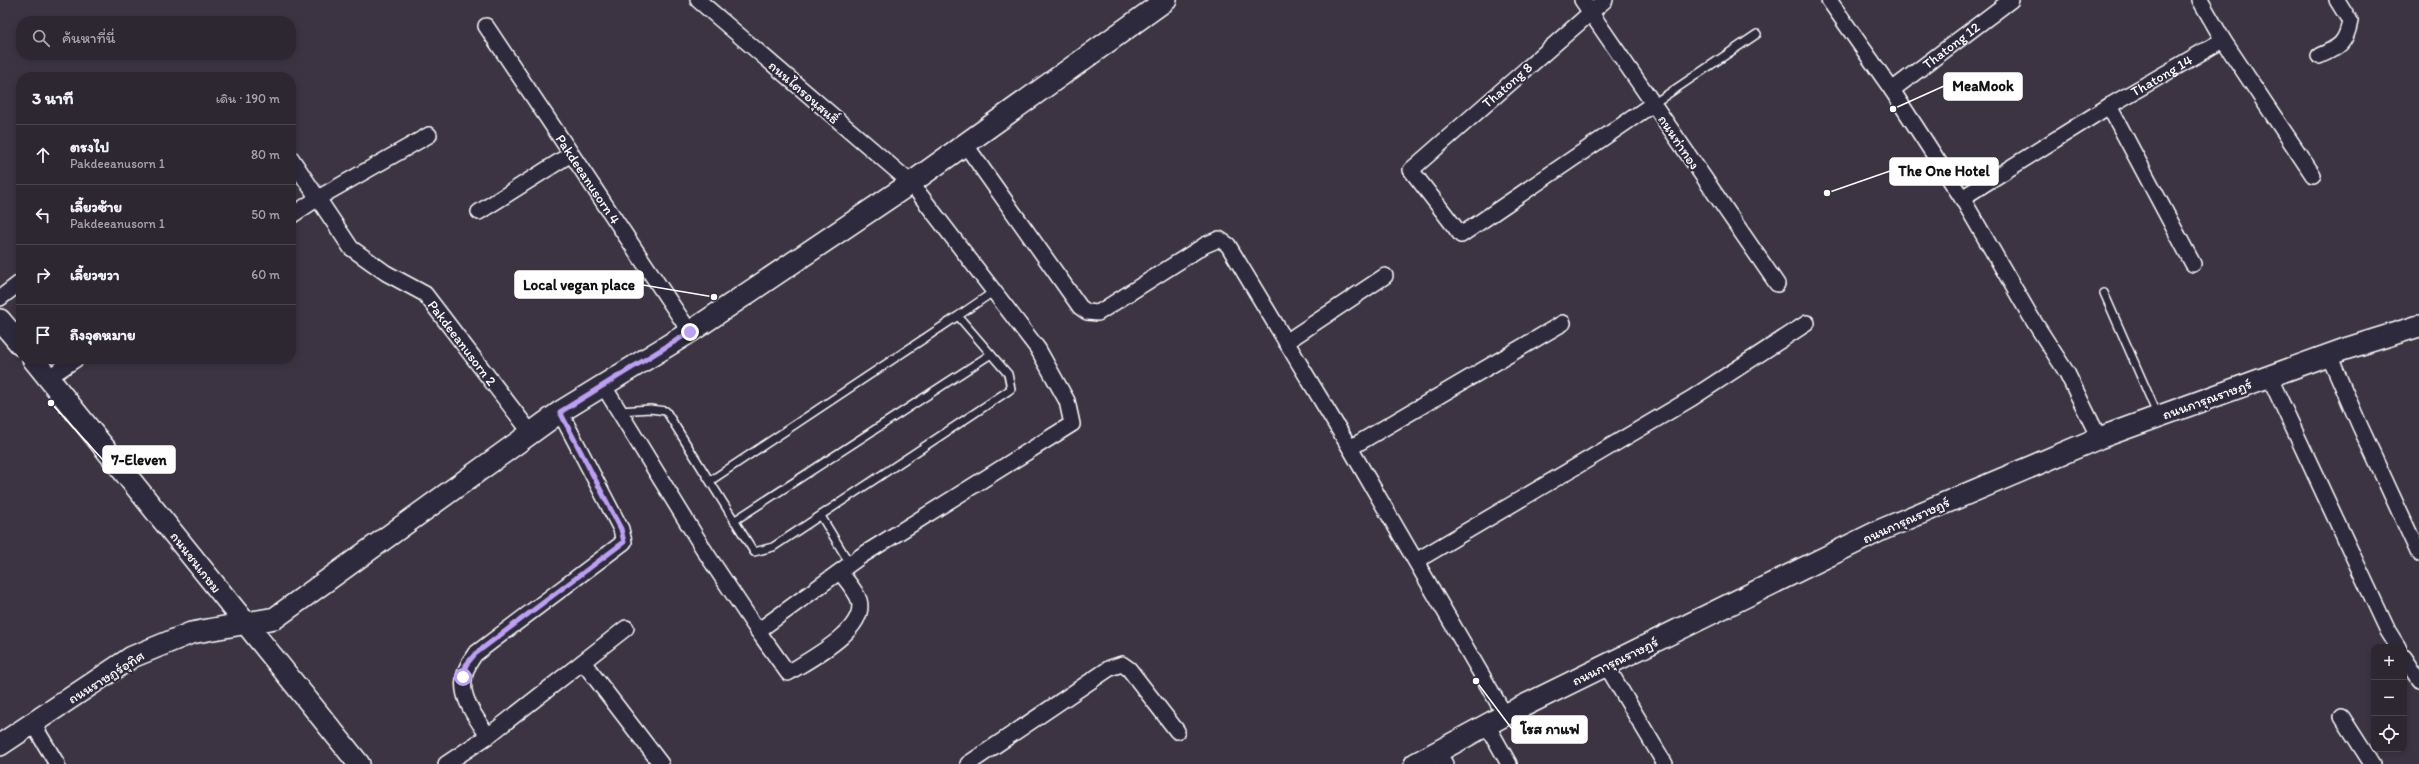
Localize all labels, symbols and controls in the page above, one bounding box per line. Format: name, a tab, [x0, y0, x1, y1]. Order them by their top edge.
search box	[16, 16, 296, 60]
street label: Thatong 12	[1919, 18, 1984, 73]
icon: search	[30, 27, 52, 49]
text: ค้นหาที่นี่	[62, 29, 115, 47]
street label: Thatong 14	[2128, 51, 2196, 101]
street label: ถนนไตรอนุสนธิ์	[764, 56, 843, 128]
street label: Thatong 8	[1479, 59, 1536, 112]
callout: MeaMook	[1944, 73, 2022, 100]
text: MeaMook	[1952, 77, 2014, 95]
text: 3 นาที	[32, 88, 74, 108]
text: เดิน · 190 m	[216, 91, 280, 106]
street label: ถนนท่าทอง	[1654, 112, 1703, 173]
street label: Pakdeeanusorn 4	[552, 131, 624, 228]
text: ตรงไป	[70, 138, 109, 156]
icon: ahead	[32, 144, 54, 166]
text: 80 m	[251, 147, 280, 162]
text: Pakdeeanusorn 1	[70, 156, 165, 171]
callout: The One Hotel	[1890, 158, 1998, 185]
text: The One Hotel	[1897, 162, 1990, 180]
text: เลี้ยวซ้าย	[70, 198, 122, 216]
icon: left	[32, 204, 54, 226]
text: 50 m	[251, 207, 280, 222]
text: Pakdeeanusorn 1	[70, 216, 165, 231]
icon: right	[32, 264, 54, 286]
text: เลี้ยวขวา	[70, 266, 120, 284]
text: 60 m	[251, 267, 280, 282]
callout: Local vegan place	[515, 271, 643, 298]
text: Local vegan place	[523, 276, 635, 295]
street label: Pakdeeanusorn 2	[424, 297, 500, 390]
route end	[681, 323, 699, 341]
icon: arrive	[32, 324, 54, 346]
text: ถึงจุดหมาย	[70, 326, 136, 344]
street label: ถนนการุณราษฏร์	[2160, 375, 2255, 424]
callout: 7-Eleven	[103, 446, 175, 473]
text: 7-Eleven	[110, 451, 167, 469]
street label: ถนนการุณราษฏร์	[1860, 493, 1953, 548]
street label: ถนนชนเกษม	[166, 528, 225, 596]
street label: ถนนการุณราษฏร์	[1569, 633, 1662, 691]
map controls	[2371, 644, 2407, 752]
button: +	[2371, 644, 2407, 680]
street label: ถนนราษฏร์อุทิศ	[65, 647, 148, 708]
route start	[454, 668, 472, 686]
button: −	[2371, 680, 2407, 716]
callout: โรส กาแฟ	[1512, 716, 1587, 743]
button: locate	[2371, 716, 2407, 752]
text: โรส กาแฟ	[1519, 720, 1580, 738]

